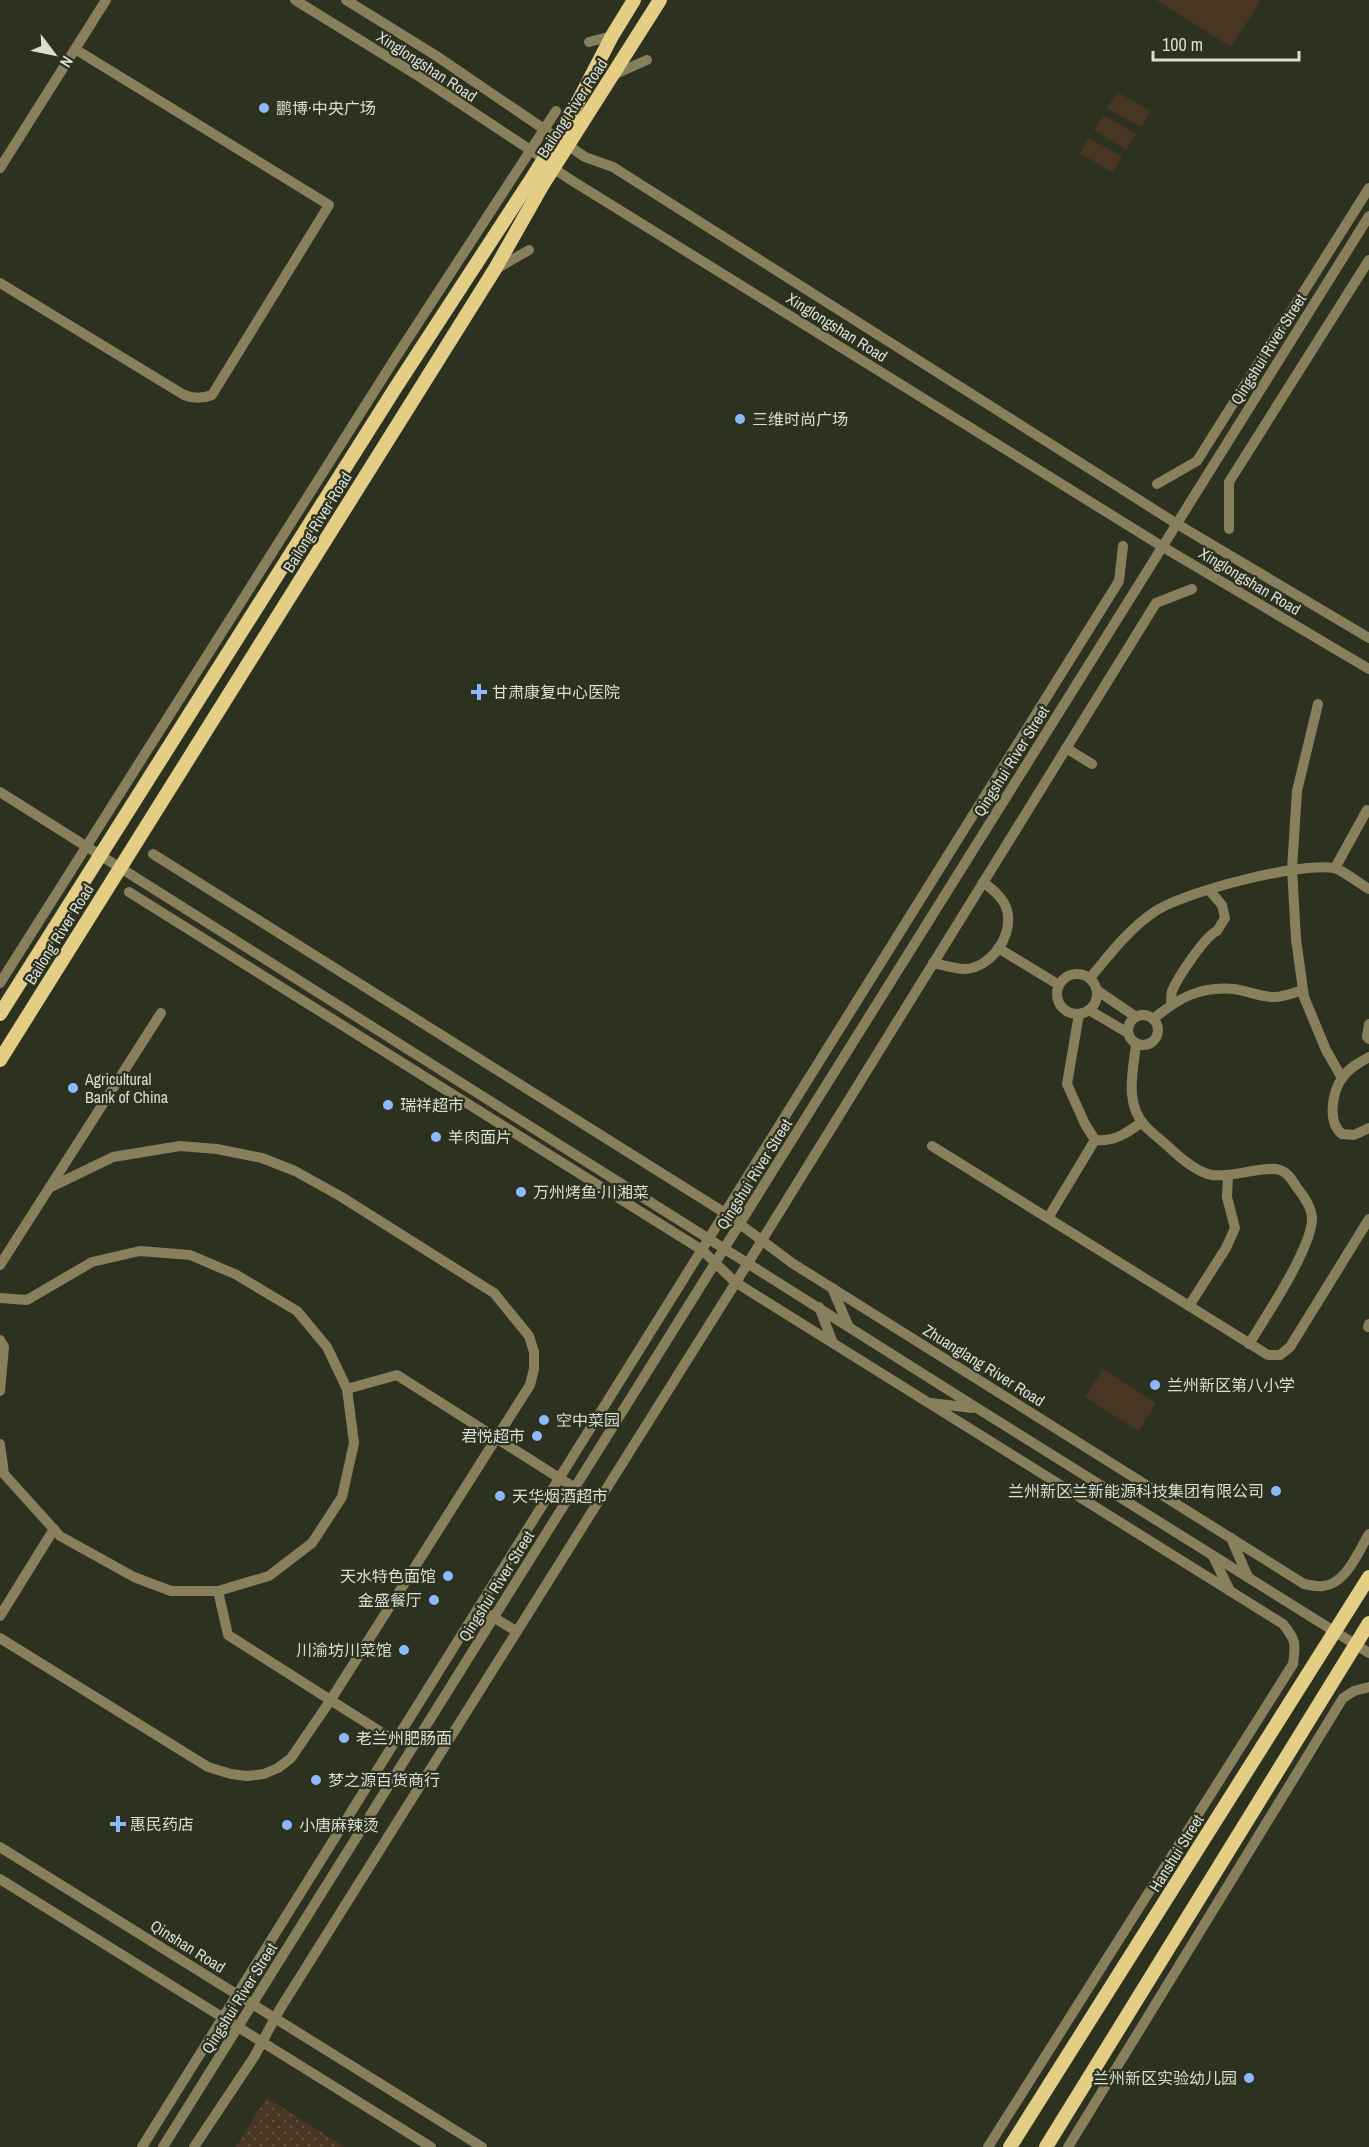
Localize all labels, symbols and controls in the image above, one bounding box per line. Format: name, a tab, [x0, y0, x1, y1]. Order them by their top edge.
north arrow	[24, 24, 84, 84]
scale bar	[1153, 24, 1298, 62]
street label: Xinglongshan Road	[373, 25, 481, 107]
text: 100 m	[1162, 32, 1203, 57]
text: N	[55, 52, 79, 72]
street label: Bailong River Road	[532, 54, 612, 162]
place label: 鹏博·中央广场	[276, 97, 376, 119]
marker: 鹏博·中央广场	[257, 101, 271, 115]
street label: Xinglongshan Road	[782, 287, 892, 367]
street label: Qingshui River Street	[1225, 289, 1311, 409]
place label: 三维时尚广场	[752, 408, 848, 430]
marker: 三维时尚广场	[733, 412, 747, 426]
street label: Bailong River Road	[277, 468, 357, 576]
street label: Xinglongshan Road	[1195, 542, 1305, 620]
place label: 甘肃康复中心医院	[492, 681, 620, 703]
marker: 甘肃康复中心医院	[470, 683, 488, 701]
street label: Qingshui River Street	[968, 701, 1054, 821]
street label: Bailong River Road	[19, 880, 99, 988]
place label: Agricultural Bank of China	[84, 1068, 169, 1108]
marker: Agricultural Bank of China	[66, 1081, 80, 1095]
place label: 瑞祥超市	[400, 1094, 464, 1116]
marker: 瑞祥超市	[381, 1098, 395, 1112]
street label: Qingshui River Street	[711, 1114, 797, 1234]
place label: 羊肉面片	[448, 1126, 512, 1148]
marker: 羊肉面片	[429, 1130, 443, 1144]
place label: 万州烤鱼·川湘菜	[533, 1181, 649, 1203]
marker: 万州烤鱼·川湘菜	[514, 1185, 528, 1199]
street label: Zhuanglang River Road	[919, 1319, 1049, 1411]
place label: 兰州新区第八小学	[1167, 1374, 1295, 1396]
marker: 兰州新区第八小学	[1148, 1378, 1162, 1392]
place label: 空中菜园	[556, 1409, 620, 1431]
marker: 空中菜园	[537, 1413, 551, 1427]
place label: 君悦超市	[461, 1425, 525, 1447]
marker: 君悦超市	[530, 1429, 544, 1443]
place label: 兰州新区兰新能源科技集团有限公司	[1008, 1480, 1264, 1502]
marker: 兰州新区兰新能源科技集团有限公司	[1269, 1484, 1283, 1498]
place label: 天华烟酒超市	[512, 1485, 608, 1507]
marker: 天华烟酒超市	[493, 1489, 507, 1503]
street label: Qingshui River Street	[453, 1526, 539, 1646]
place label: 天水特色面馆	[340, 1565, 436, 1587]
marker: 天水特色面馆	[441, 1569, 455, 1583]
place label: 金盛餐厅	[358, 1589, 422, 1611]
marker: 金盛餐厅	[427, 1593, 441, 1607]
place label: 川渝坊川菜馆	[296, 1639, 392, 1661]
marker: 川渝坊川菜馆	[397, 1643, 411, 1657]
place label: 老兰州肥肠面	[356, 1727, 452, 1749]
marker: 老兰州肥肠面	[337, 1731, 351, 1745]
place label: 梦之源百货商行	[328, 1769, 440, 1791]
marker: 梦之源百货商行	[309, 1773, 323, 1787]
street label: Hanshui Street	[1143, 1810, 1209, 1896]
place label: 惠民药店	[130, 1813, 194, 1835]
place label: 小唐麻辣烫	[299, 1814, 379, 1836]
marker: 惠民药店	[111, 1817, 125, 1831]
marker: 小唐麻辣烫	[280, 1818, 294, 1832]
street label: Qinshan Road	[146, 1914, 230, 1978]
street label: Qingshui River Street	[196, 1938, 282, 2058]
place label: 兰州新区实验幼儿园	[1093, 2067, 1237, 2089]
marker: 兰州新区实验幼儿园	[1242, 2071, 1256, 2085]

